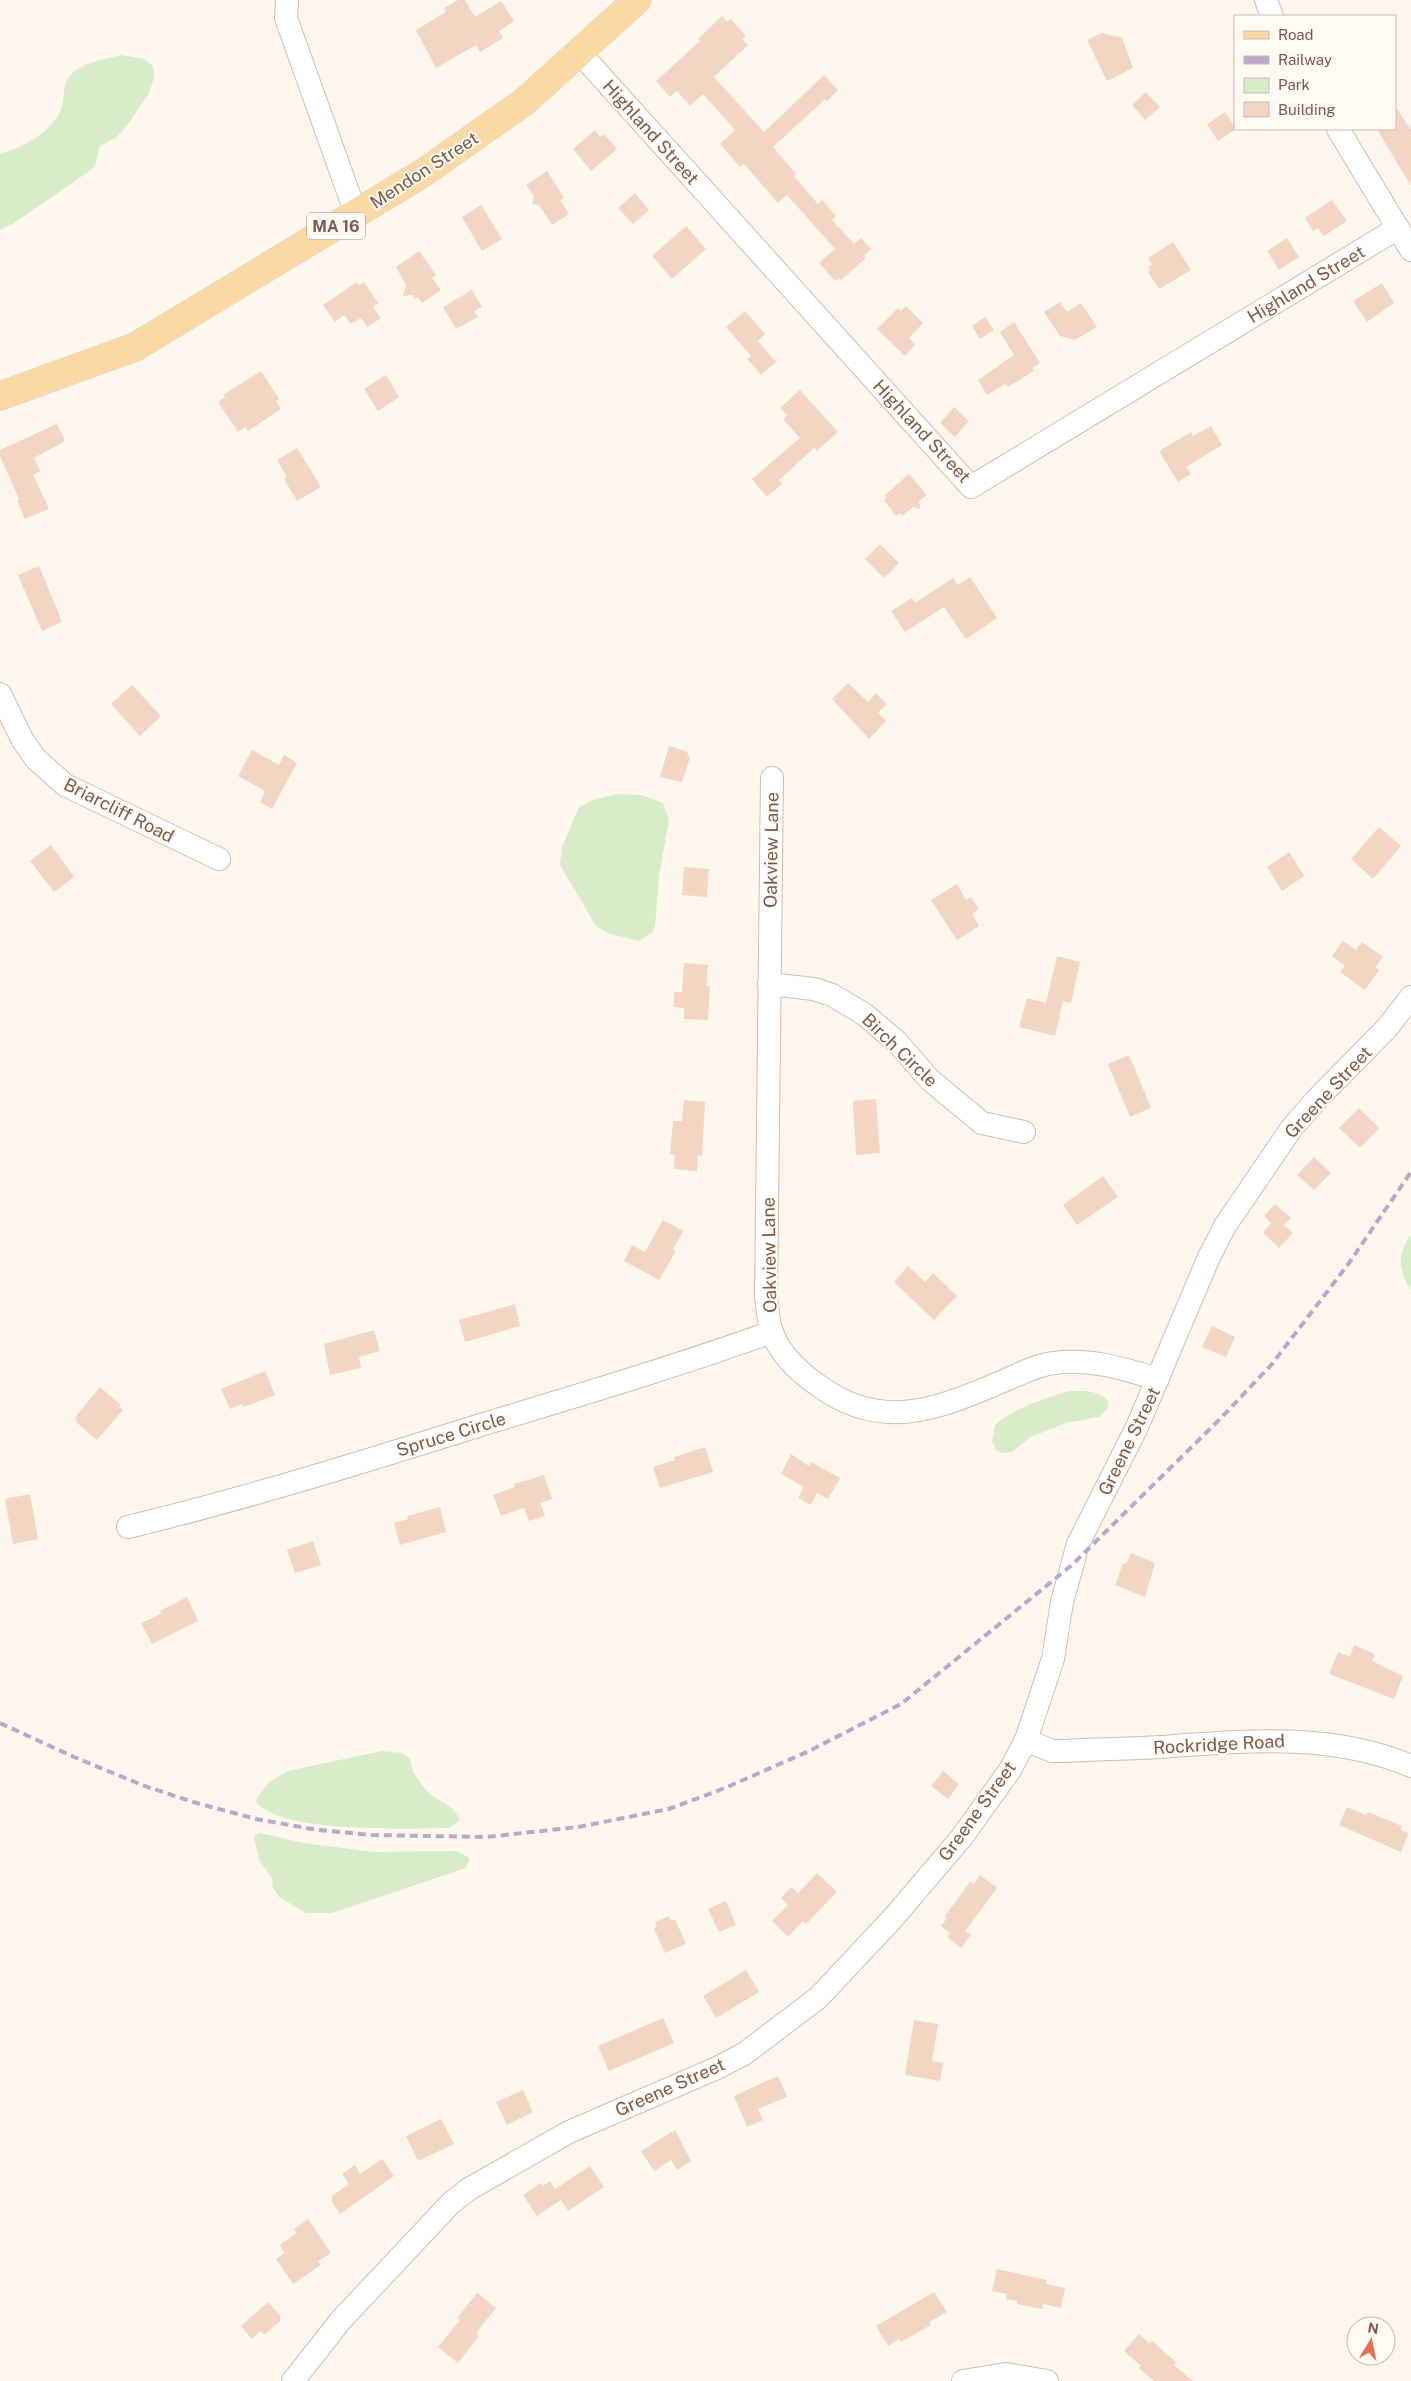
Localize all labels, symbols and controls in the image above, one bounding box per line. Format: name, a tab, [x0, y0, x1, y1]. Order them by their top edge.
legend	[1234, 15, 1396, 130]
text: Road	[1278, 26, 1314, 43]
text: Railway	[1278, 51, 1332, 68]
street label: Highland Street	[599, 75, 703, 189]
text: Park	[1278, 76, 1310, 93]
text: Building	[1278, 101, 1336, 118]
street label: Mendon Street	[366, 127, 482, 213]
road number: MA 16	[307, 212, 365, 240]
street label: Highland Street	[1244, 241, 1368, 327]
street label: Highland Street	[869, 375, 975, 487]
street label: Briarcliff Road	[60, 773, 178, 847]
street label: Oakview Lane	[759, 792, 783, 908]
street label: Birch Circle	[858, 1009, 942, 1091]
street label: Greene Street	[1280, 1042, 1376, 1142]
street label: Oakview Lane	[757, 1197, 781, 1313]
street label: Greene Street	[1094, 1383, 1164, 1499]
street label: Spruce Circle	[394, 1407, 508, 1461]
street label: Rockridge Road	[1153, 1730, 1285, 1758]
street label: Greene Street	[934, 1757, 1020, 1865]
street label: Greene Street	[612, 2053, 728, 2121]
north arrow	[1346, 2316, 1396, 2366]
text: N	[1366, 2319, 1380, 2337]

